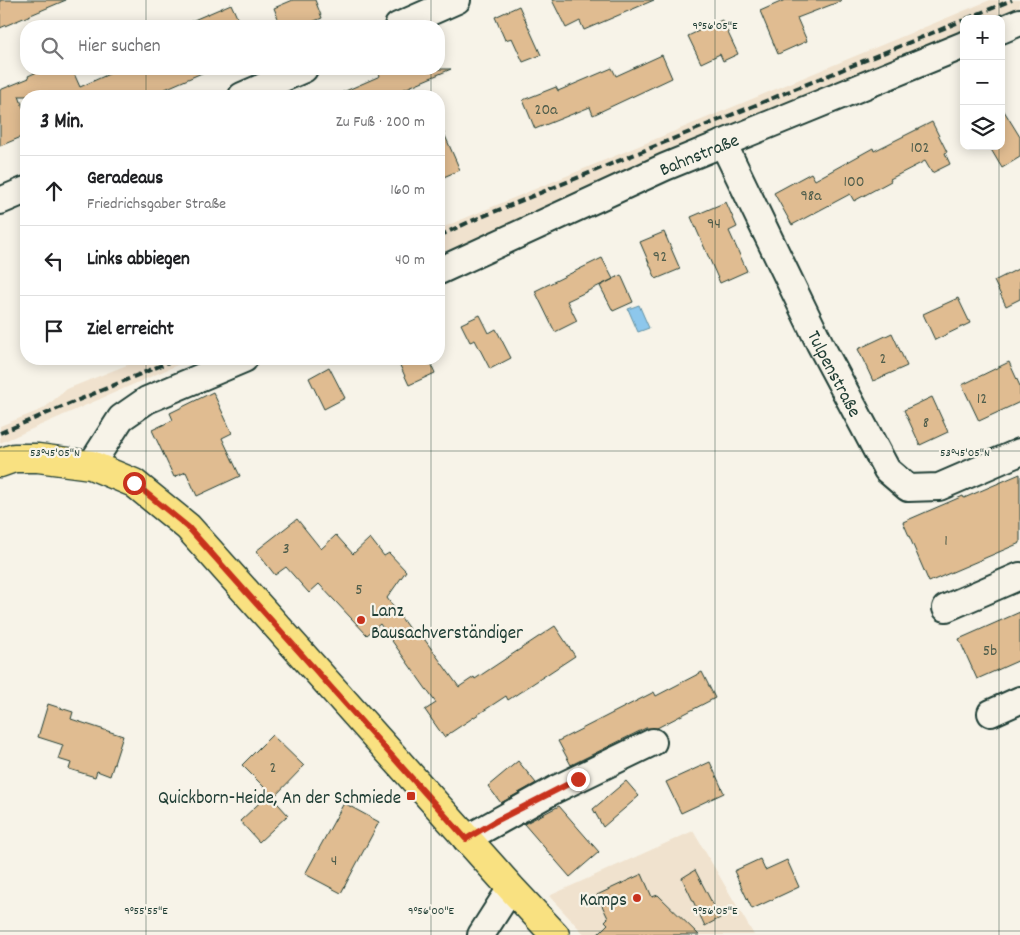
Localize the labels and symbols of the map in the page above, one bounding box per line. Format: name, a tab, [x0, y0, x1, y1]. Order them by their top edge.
text: 9°56'05"E	[693, 18, 738, 35]
house number: 20a	[534, 99, 558, 122]
street label: Bahnstraße	[656, 128, 744, 185]
house number: 102	[910, 137, 930, 160]
house number: 100	[844, 171, 864, 194]
house number: 98a	[800, 185, 822, 208]
house number: 94	[707, 213, 721, 236]
house number: 92	[653, 246, 667, 269]
street label: Tulpenstraße	[798, 327, 866, 423]
house number: 2	[880, 348, 887, 371]
house number: 12	[977, 388, 987, 411]
house number: 8	[923, 412, 929, 435]
text: 53°45'05"N	[30, 445, 80, 462]
text: 53°45'05"N	[940, 445, 990, 462]
route start	[123, 472, 146, 495]
house number: 1	[944, 530, 948, 553]
house number: 3	[282, 538, 290, 561]
house number: 5	[355, 579, 363, 602]
place label: Lanz Bausachverständiger	[371, 599, 523, 648]
marker: Lanz Bausachverständiger	[355, 614, 367, 626]
house number: 5b	[983, 640, 997, 663]
house number: 2	[270, 757, 277, 780]
route end	[567, 768, 590, 791]
place label: Quickborn-Heide, An der Schmiede	[158, 786, 401, 813]
marker: Quickborn-Heide, An der Schmiede	[405, 790, 417, 802]
house number: 4	[331, 850, 337, 873]
place label: Kamps	[579, 888, 627, 915]
marker: Kamps	[631, 892, 643, 904]
text: 9°55'55"E	[124, 903, 168, 920]
text: 9°56'00"E	[408, 903, 455, 920]
text: 9°56'05"E	[693, 903, 738, 920]

